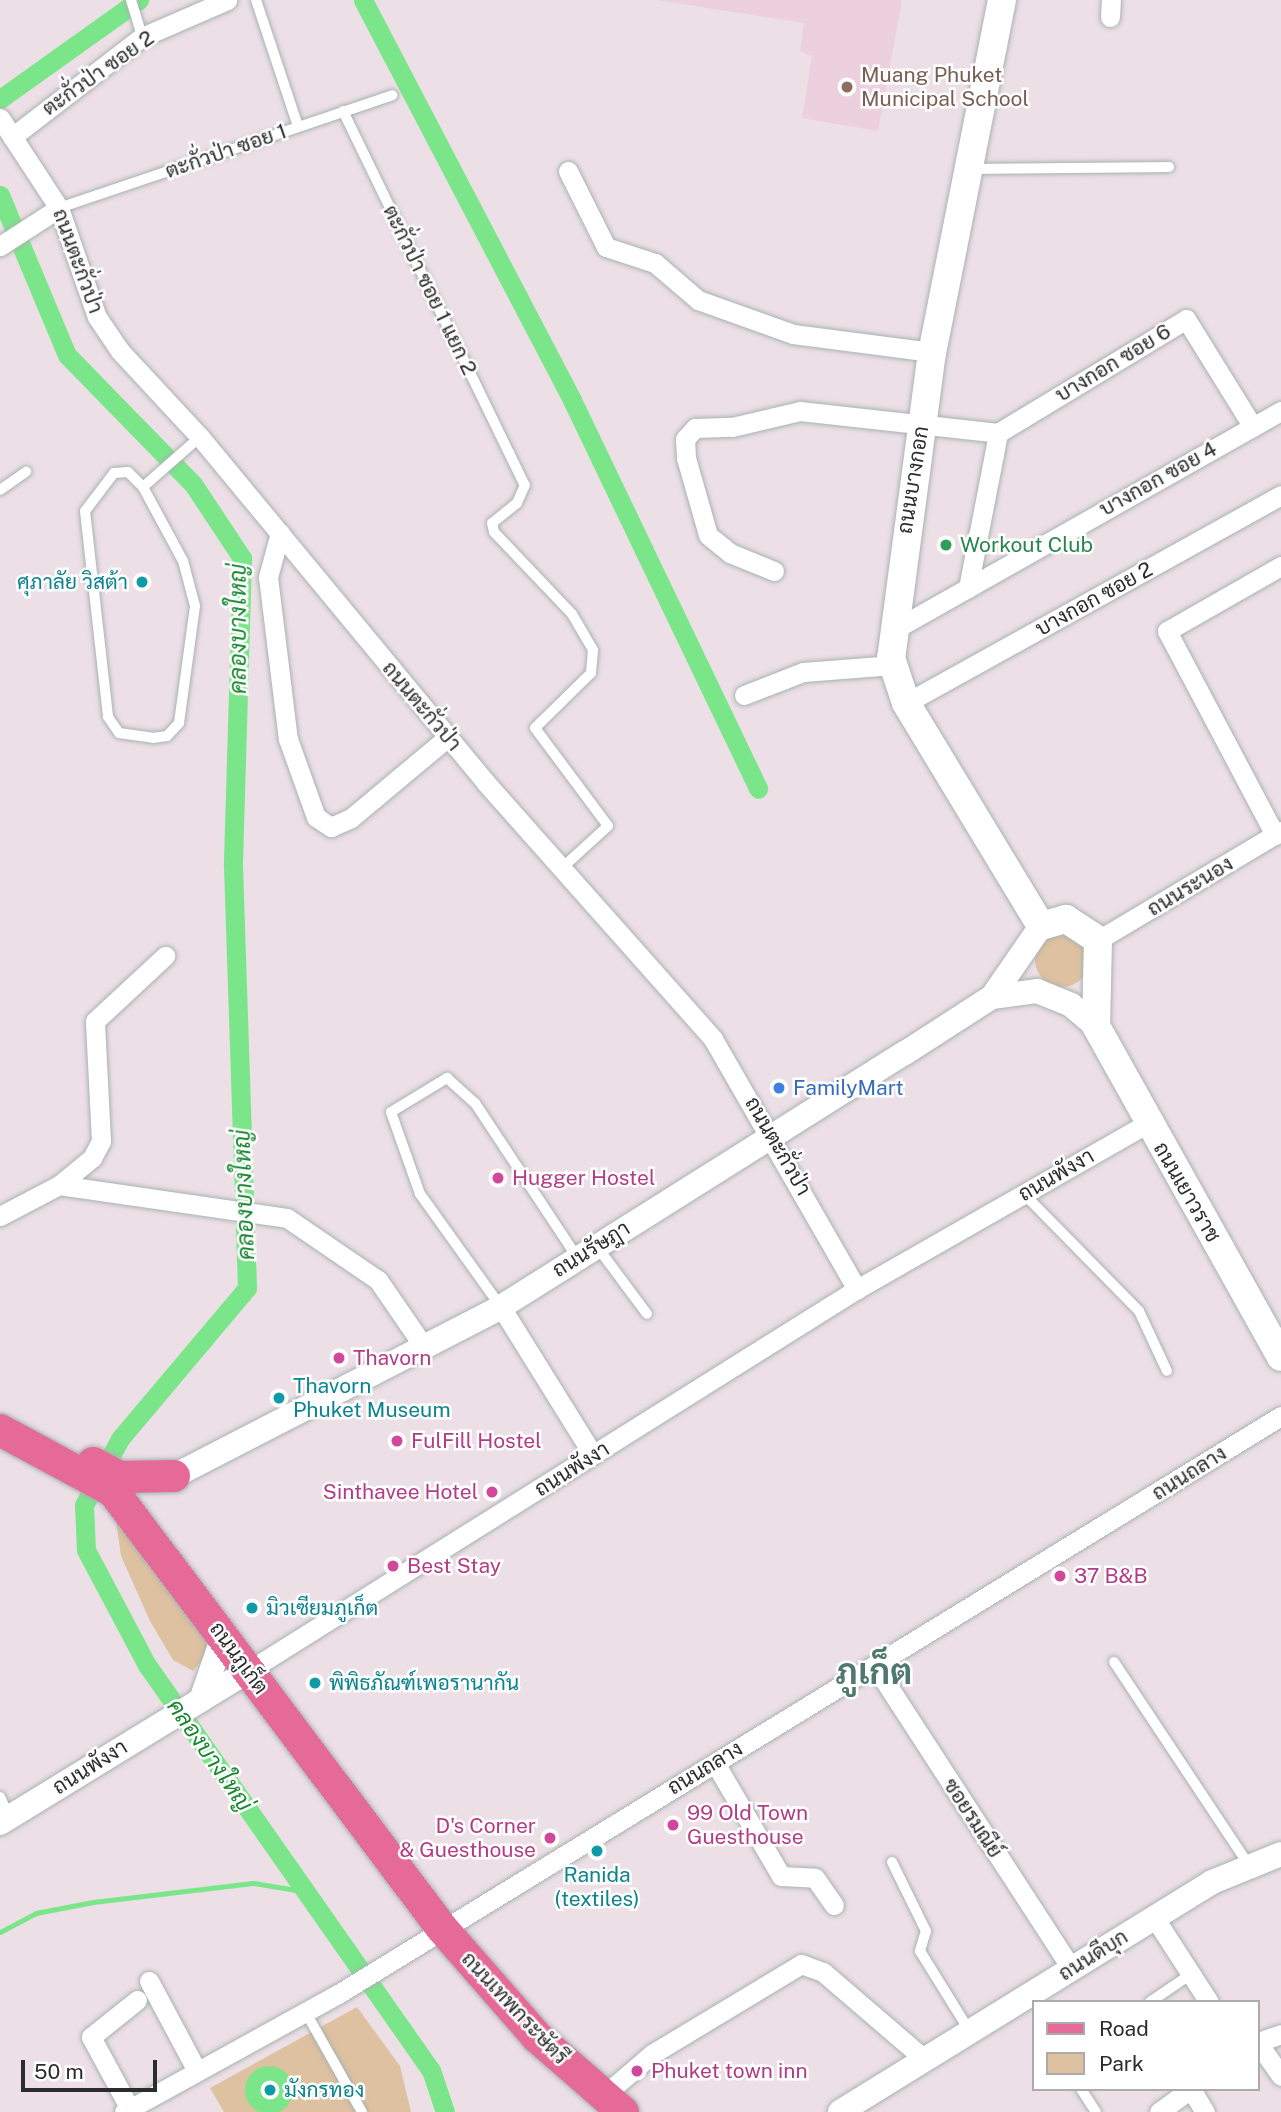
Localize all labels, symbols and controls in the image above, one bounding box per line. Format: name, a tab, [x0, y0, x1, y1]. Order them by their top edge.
street label: ตะกั่วป่า ซอย 2	[37, 25, 159, 121]
place label: Muang Phuket Municipal School	[861, 62, 1029, 112]
marker: Muang Phuket Municipal School	[839, 79, 855, 95]
street label: ตะกั่วป่า ซอย 1	[162, 118, 290, 184]
street label: ตะกั่วป่า ซอย 1 แยก 2	[378, 201, 482, 379]
street label: ถนนตะกั่วป่า	[47, 205, 109, 317]
street label: บางกอก ซอย 6	[1051, 319, 1175, 407]
street label: ถนนบางกอก	[892, 424, 934, 536]
street label: บางกอก ซอย 4	[1095, 436, 1221, 522]
place label: Workout Club	[960, 532, 1093, 558]
marker: Workout Club	[938, 537, 954, 553]
street label: บางกอก ซอย 2	[1031, 557, 1157, 641]
water label: คลองบางใหญ่	[224, 564, 252, 694]
place label: ศุภาลัย วิสต้า	[17, 569, 128, 595]
marker: ศุภาลัย วิสต้า	[134, 574, 150, 590]
street label: ถนนตะกั่วป่า	[377, 656, 467, 756]
street label: ถนนระนอง	[1143, 851, 1237, 921]
place label: FamilyMart	[793, 1075, 904, 1101]
marker: FamilyMart	[771, 1080, 787, 1096]
street label: ถนนตะกั่วป่า	[740, 1092, 816, 1200]
water label: คลองบางใหญ่	[228, 1129, 260, 1261]
street label: ถนนเยาวราช	[1148, 1137, 1226, 1247]
street label: ถนนพังงา	[1014, 1143, 1098, 1207]
place label: Hugger Hostel	[512, 1165, 655, 1191]
marker: Hugger Hostel	[490, 1170, 506, 1186]
street label: ถนนรัษฎา	[548, 1215, 634, 1283]
place label: Thavorn	[353, 1345, 431, 1371]
marker: Thavorn	[331, 1350, 347, 1366]
place label: Thavorn Phuket Museum	[293, 1373, 451, 1423]
marker: Thavorn Phuket Museum	[271, 1390, 287, 1406]
place label: FulFill Hostel	[411, 1428, 542, 1454]
marker: FulFill Hostel	[389, 1433, 405, 1449]
street label: ถนนพังงา	[530, 1436, 614, 1502]
street label: ถนนถลาง	[1147, 1440, 1231, 1506]
place label: Sinthavee Hotel	[323, 1479, 478, 1505]
marker: Sinthavee Hotel	[484, 1484, 500, 1500]
place label: Best Stay	[407, 1553, 501, 1579]
marker: Best Stay	[385, 1558, 401, 1574]
place label: 37 B&B	[1074, 1563, 1148, 1589]
marker: 37 B&B	[1052, 1568, 1068, 1584]
place label: มิวเซียมภูเก็ต	[266, 1595, 378, 1621]
marker: มิวเซียมภูเก็ต	[244, 1600, 260, 1616]
street label: ถนนภูเก็ต	[204, 1617, 274, 1699]
district label: ภูเก็ต	[836, 1651, 912, 1693]
place label: พิพิธภัณฑ์เพอรานากัน	[329, 1670, 519, 1696]
marker: พิพิธภัณฑ์เพอรานากัน	[307, 1675, 323, 1691]
water label: คลองบางใหญ่	[161, 1694, 259, 1816]
street label: ถนนพังงา	[48, 1734, 132, 1800]
street label: ถนนถลาง	[663, 1736, 747, 1800]
street label: ซอยรมณีย์	[938, 1773, 1008, 1863]
place label: 99 Old Town Guesthouse	[687, 1800, 808, 1850]
place label: D's Corner & Guesthouse	[399, 1813, 536, 1863]
marker: 99 Old Town Guesthouse	[665, 1817, 681, 1833]
marker: D's Corner & Guesthouse	[542, 1830, 558, 1846]
marker: Ranida (textiles)	[589, 1843, 605, 1859]
place label: Ranida (textiles)	[555, 1862, 639, 1912]
street label: ถนนดีบุก	[1054, 1924, 1132, 1986]
street label: ถนนเทพกระษัตรี	[456, 1946, 574, 2070]
legend	[1032, 2000, 1260, 2091]
text: Road	[1099, 2016, 1149, 2041]
scale bar	[24, 2046, 161, 2090]
text: Park	[1099, 2051, 1144, 2076]
place label: Phuket town inn	[651, 2058, 808, 2084]
text: 50 m	[34, 2059, 84, 2084]
marker: Phuket town inn	[629, 2063, 645, 2079]
place label: มังกรทอง	[284, 2077, 364, 2103]
marker: มังกรทอง	[262, 2082, 278, 2098]

